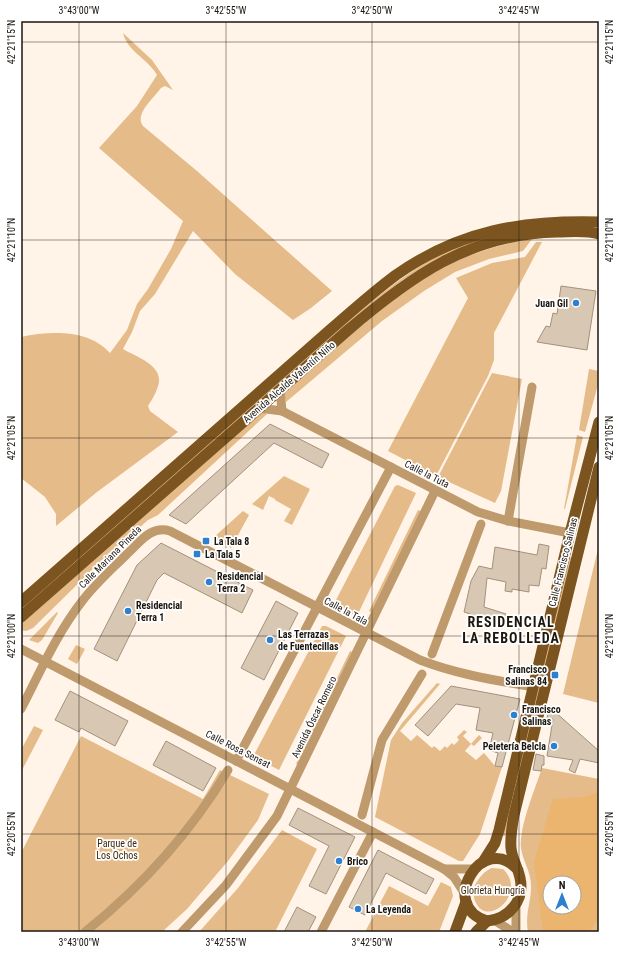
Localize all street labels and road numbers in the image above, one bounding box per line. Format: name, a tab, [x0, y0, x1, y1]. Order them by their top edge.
street label: Avenida Alcalde Valentín Niño	[241, 339, 337, 425]
street label: Calle la Tuta	[403, 458, 451, 490]
street label: Calle Francisco Salinas	[547, 516, 579, 608]
street label: Calle Mariana Pineda	[77, 523, 144, 590]
street label: Calle la Tala	[322, 595, 370, 627]
street label: Avenida Óscar Romero	[289, 674, 339, 760]
street label: Calle Rosa Sensat	[204, 728, 272, 770]

